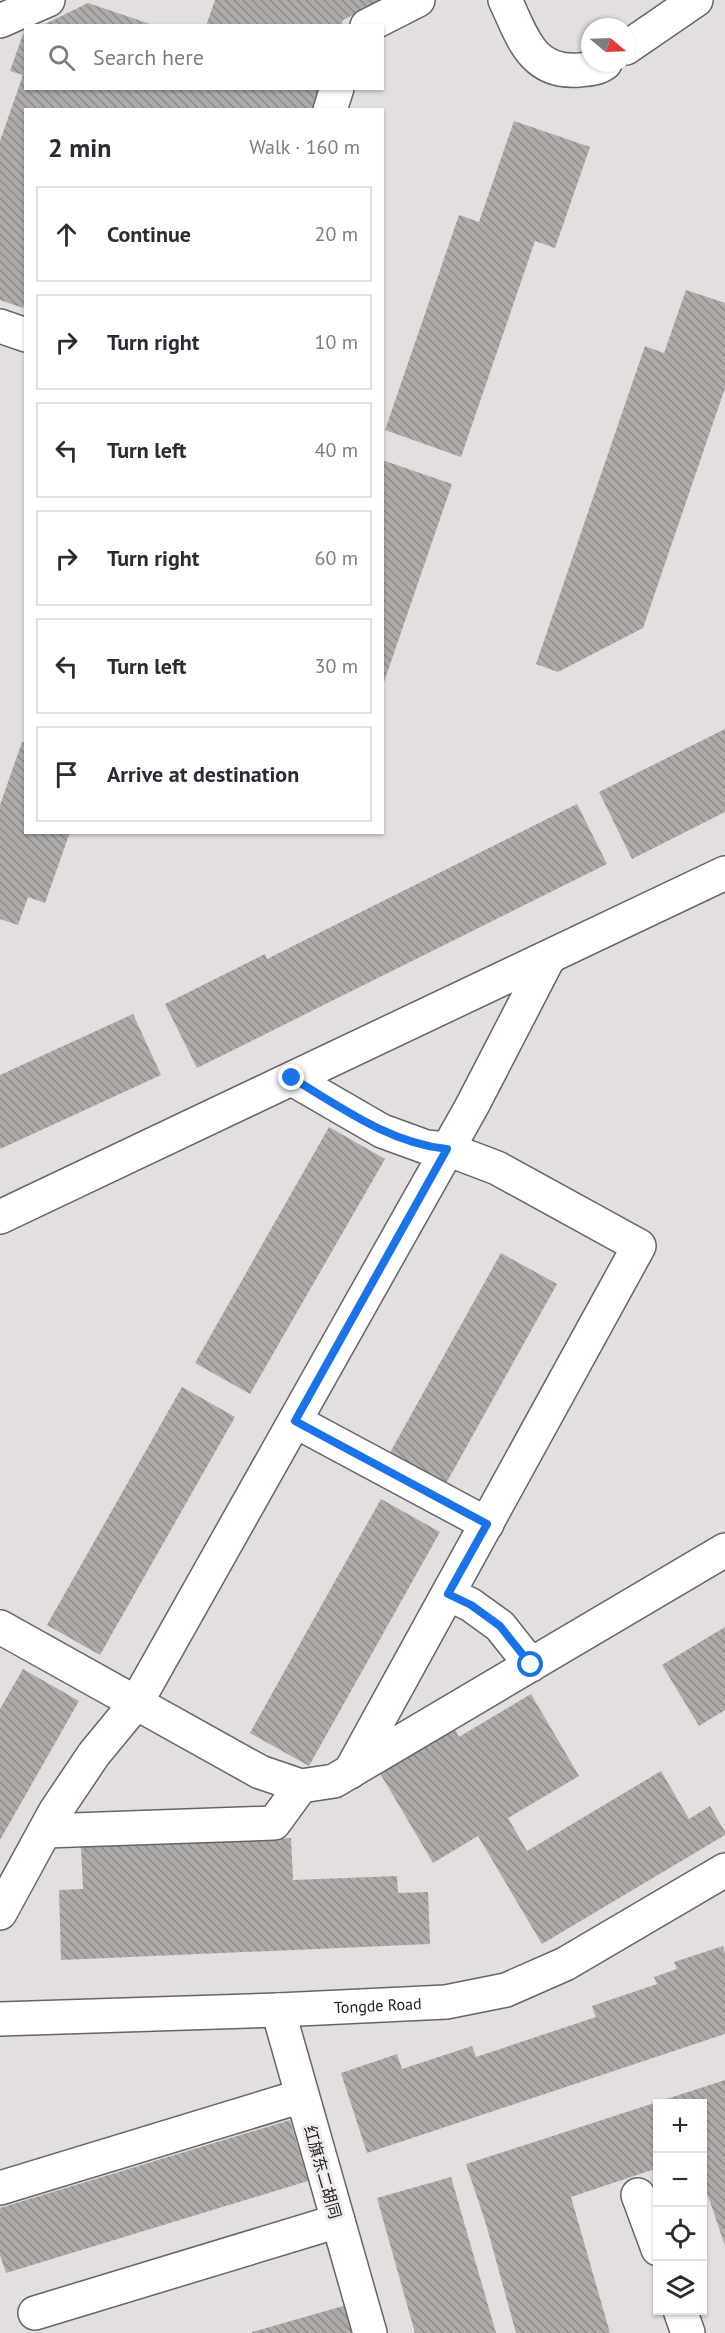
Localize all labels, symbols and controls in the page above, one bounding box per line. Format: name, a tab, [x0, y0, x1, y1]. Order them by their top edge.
north arrow	[581, 18, 635, 72]
search box	[24, 24, 384, 90]
icon: search	[45, 41, 78, 74]
text: Search here	[93, 43, 204, 71]
text: 2 min	[48, 131, 111, 164]
text: Walk · 160 m	[249, 134, 360, 160]
icon: ahead	[50, 218, 83, 251]
text: Continue	[107, 220, 191, 248]
text: 20 m	[315, 221, 358, 247]
icon: right	[50, 326, 83, 359]
text: Turn right	[107, 328, 199, 356]
text: 10 m	[315, 329, 358, 355]
icon: left	[50, 434, 83, 467]
text: Turn left	[107, 436, 187, 464]
text: 40 m	[315, 437, 358, 463]
icon: right	[50, 542, 83, 575]
text: Turn right	[107, 544, 199, 572]
text: 60 m	[315, 545, 358, 571]
icon: left	[50, 650, 83, 683]
text: Turn left	[107, 652, 187, 680]
text: 30 m	[315, 653, 358, 679]
icon: arrive	[50, 758, 83, 791]
text: Arrive at destination	[107, 760, 299, 788]
route end	[278, 1064, 304, 1090]
route start	[517, 1651, 543, 1677]
street label: Tongde Road	[333, 1993, 422, 2017]
map controls	[653, 2099, 707, 2315]
button: +	[653, 2099, 707, 2153]
street label: 红旗东二胡同	[300, 2123, 346, 2221]
button: −	[653, 2153, 707, 2207]
button: locate	[653, 2207, 707, 2261]
button: layers	[653, 2261, 707, 2315]

